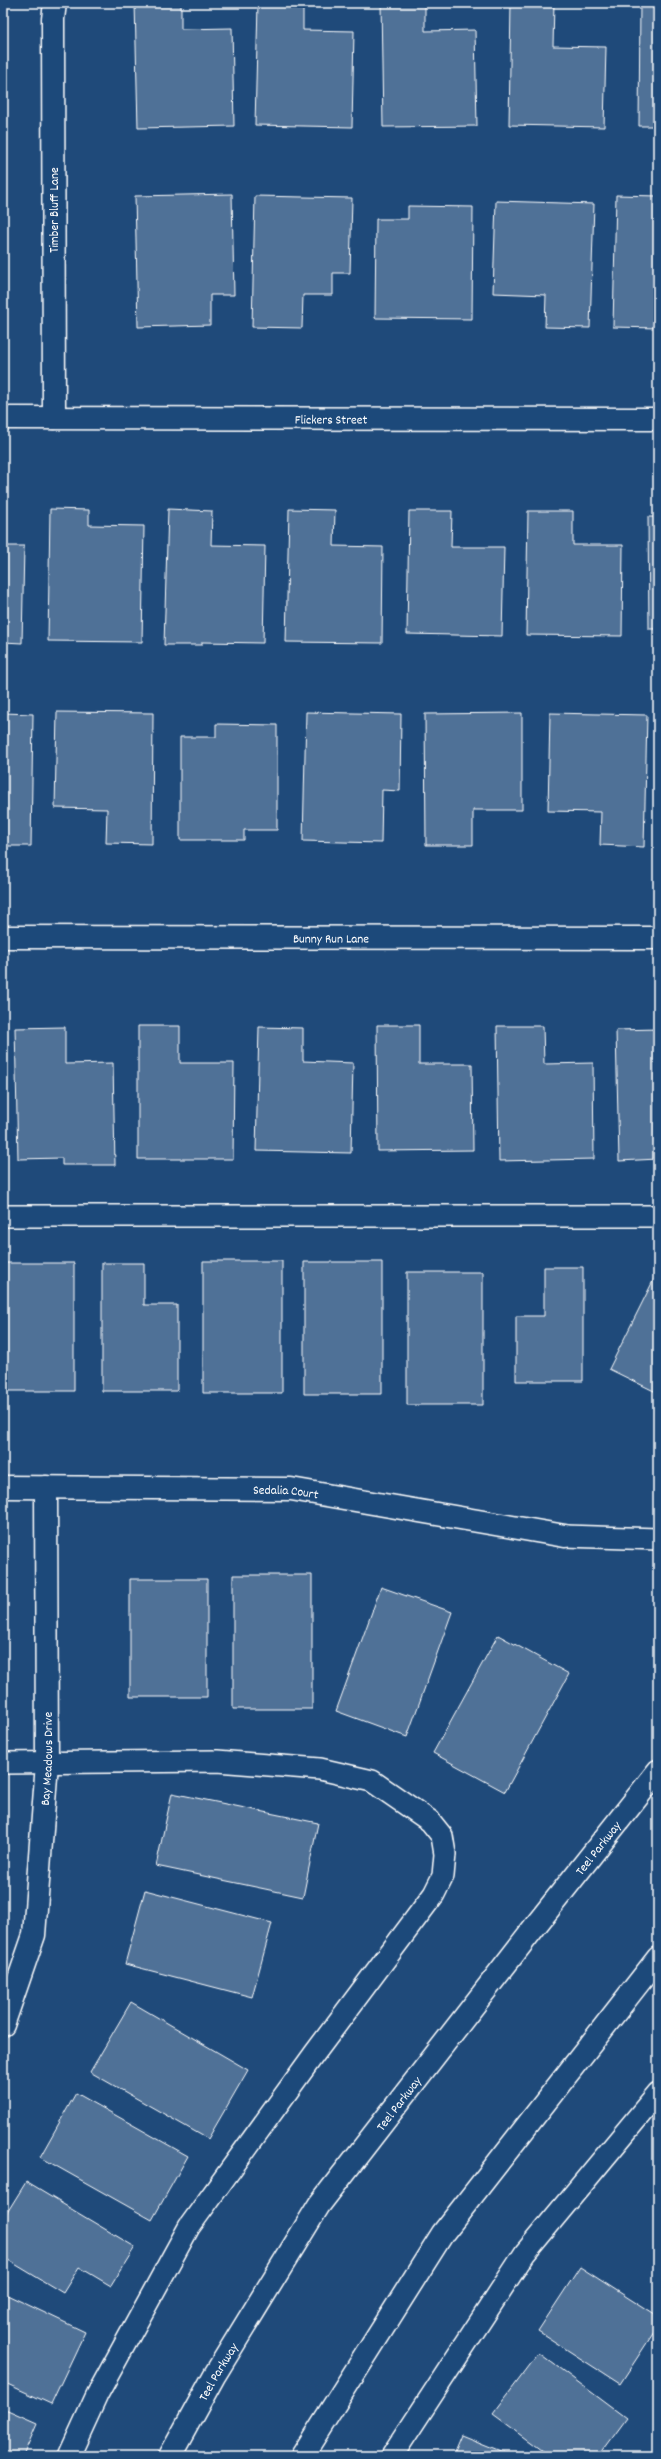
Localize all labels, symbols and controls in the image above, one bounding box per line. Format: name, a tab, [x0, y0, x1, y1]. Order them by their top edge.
street label: Timber Bluff Lane	[46, 167, 65, 253]
street label: Flickers Street	[295, 411, 367, 431]
street label: Bunny Run Lane	[293, 930, 369, 950]
street label: Sedalia Court	[253, 1482, 320, 1506]
street label: Bay Meadows Drive	[37, 1711, 59, 1806]
street label: Teel Parkway	[572, 1817, 627, 1880]
street label: Teel Parkway	[373, 2073, 428, 2136]
street label: Teel Parkway	[195, 2339, 245, 2405]

